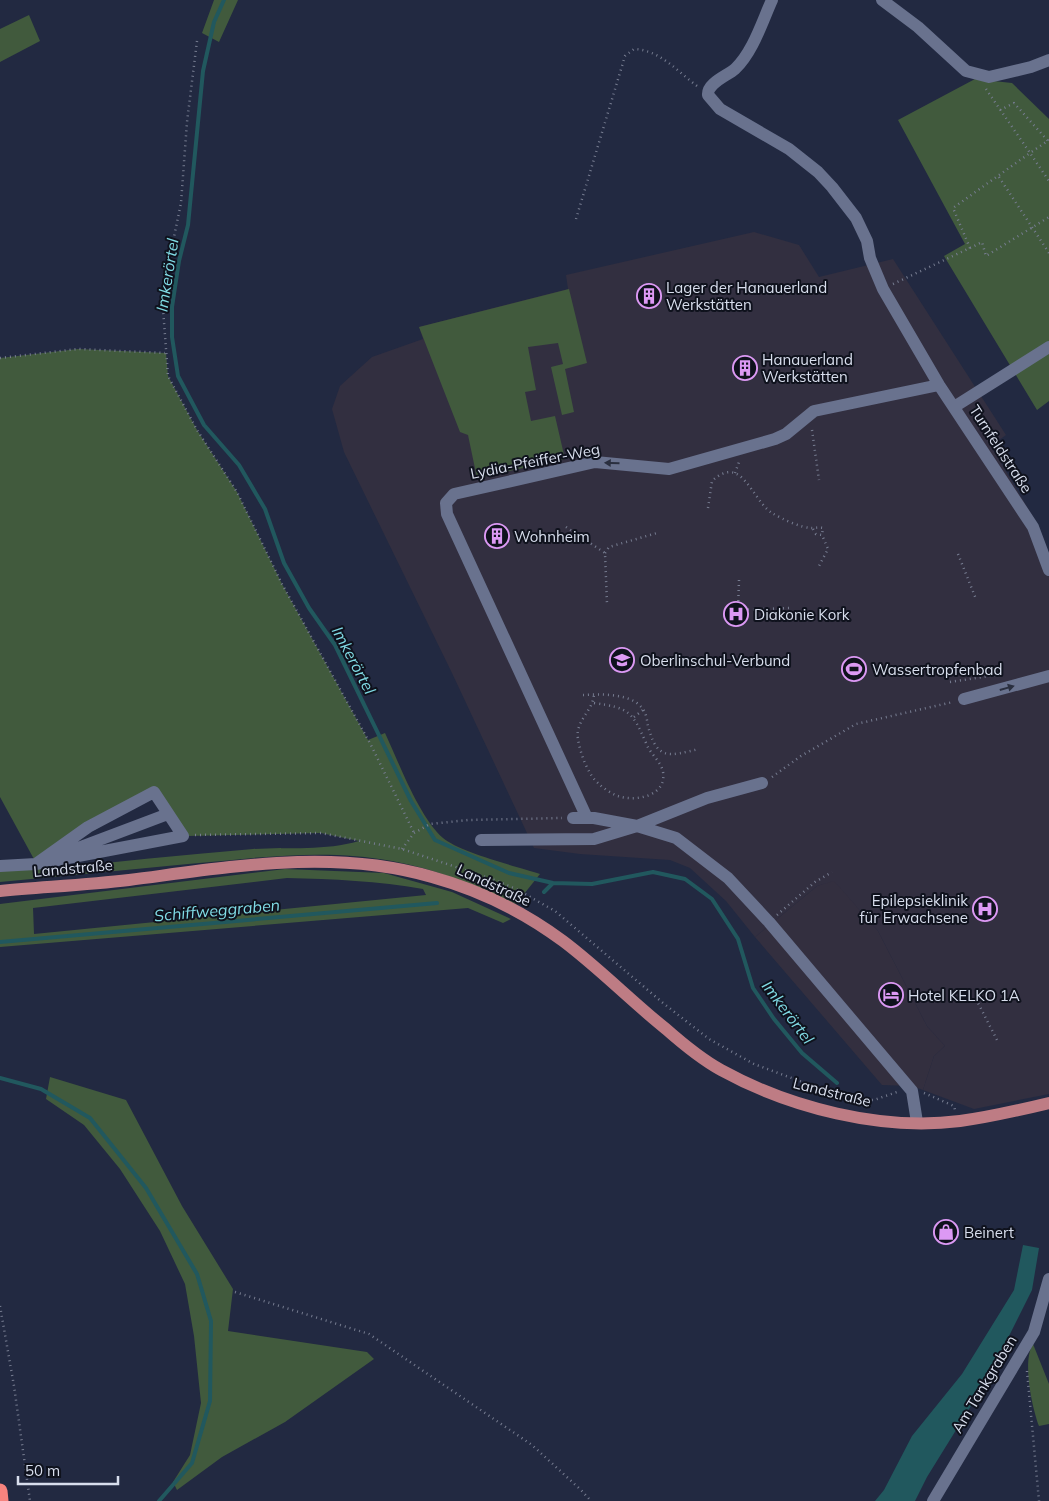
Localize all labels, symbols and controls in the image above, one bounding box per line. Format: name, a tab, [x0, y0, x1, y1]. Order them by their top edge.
water label: Imkerörtel	[151, 237, 183, 313]
place label: Lager der Hanauerland Werkstätten	[666, 278, 827, 314]
building icon: Lager der Hanauerland Werkstätten	[636, 283, 662, 309]
place label: Hanauerland Werkstätten	[762, 350, 853, 386]
building icon: Hanauerland Werkstätten	[732, 355, 758, 381]
street label: Turnfeldstraße	[965, 401, 1037, 497]
street label: Lydia-Pfeiffer-Weg	[469, 439, 601, 483]
one-way arrow	[603, 458, 619, 466]
building icon: Wohnheim	[484, 523, 510, 549]
place label: Wohnheim	[514, 527, 590, 546]
hospital icon: Diakonie Kork	[723, 601, 749, 627]
place label: Diakonie Kork	[754, 605, 850, 624]
water label: Imkerörtel	[328, 623, 380, 698]
school or university icon: Oberlinschul-Verbund	[609, 647, 635, 673]
place label: Oberlinschul-Verbund	[640, 651, 790, 670]
sports icon: Wassertropfenbad	[841, 656, 867, 682]
place label: Wassertropfenbad	[872, 660, 1003, 679]
one-way arrow	[999, 684, 1014, 692]
street label: Landstraße	[33, 855, 113, 881]
street label: Landstraße	[454, 860, 534, 910]
place label: Epilepsieklinik für Erwachsene	[860, 891, 968, 927]
water label: Schiffweggraben	[153, 895, 281, 925]
hospital icon: Epilepsieklinik für Erwachsene	[972, 896, 998, 922]
water label: Imkerörtel	[758, 976, 818, 1048]
hotel icon: Hotel KELKO 1A	[878, 982, 904, 1008]
place label: Hotel KELKO 1A	[908, 986, 1020, 1005]
street label: Landstraße	[791, 1073, 873, 1111]
shop icon: Beinert	[933, 1219, 959, 1245]
place label: Beinert	[964, 1223, 1014, 1242]
street label: Am Tankgraben	[947, 1332, 1021, 1436]
scale bar	[18, 1454, 118, 1486]
text: 50 m	[25, 1461, 60, 1480]

